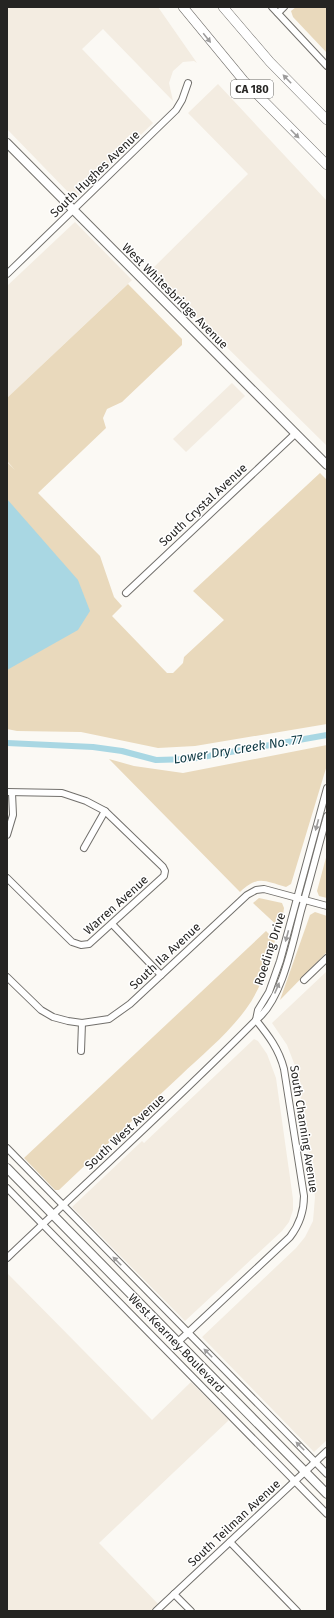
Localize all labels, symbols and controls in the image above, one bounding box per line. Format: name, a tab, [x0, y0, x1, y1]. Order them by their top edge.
one-way arrow	[203, 32, 211, 43]
one-way arrow	[282, 74, 292, 84]
road number: CA 180	[231, 80, 273, 98]
street label: South Hughes Avenue	[47, 128, 143, 220]
one-way arrow	[290, 129, 300, 139]
street label: West Whitesbridge Avenue	[119, 240, 231, 352]
street label: South Crystal Avenue	[156, 461, 250, 549]
water label: Lower Dry Creek No. 77	[172, 731, 305, 767]
one-way arrow	[314, 820, 320, 832]
street label: Warren Avenue	[81, 873, 151, 937]
street label: Roeding Drive	[252, 911, 288, 987]
street label: South Ila Avenue	[127, 920, 203, 992]
one-way arrow	[284, 930, 290, 942]
one-way arrow	[275, 982, 281, 994]
street label: South Channing Avenue	[287, 1064, 321, 1194]
street label: South West Avenue	[82, 1091, 168, 1173]
one-way arrow	[112, 1256, 122, 1266]
street label: West Kearney Boulevard	[125, 1291, 227, 1395]
one-way arrow	[204, 1348, 213, 1358]
one-way arrow	[295, 1441, 305, 1451]
street label: South Teilman Avenue	[185, 1477, 283, 1569]

